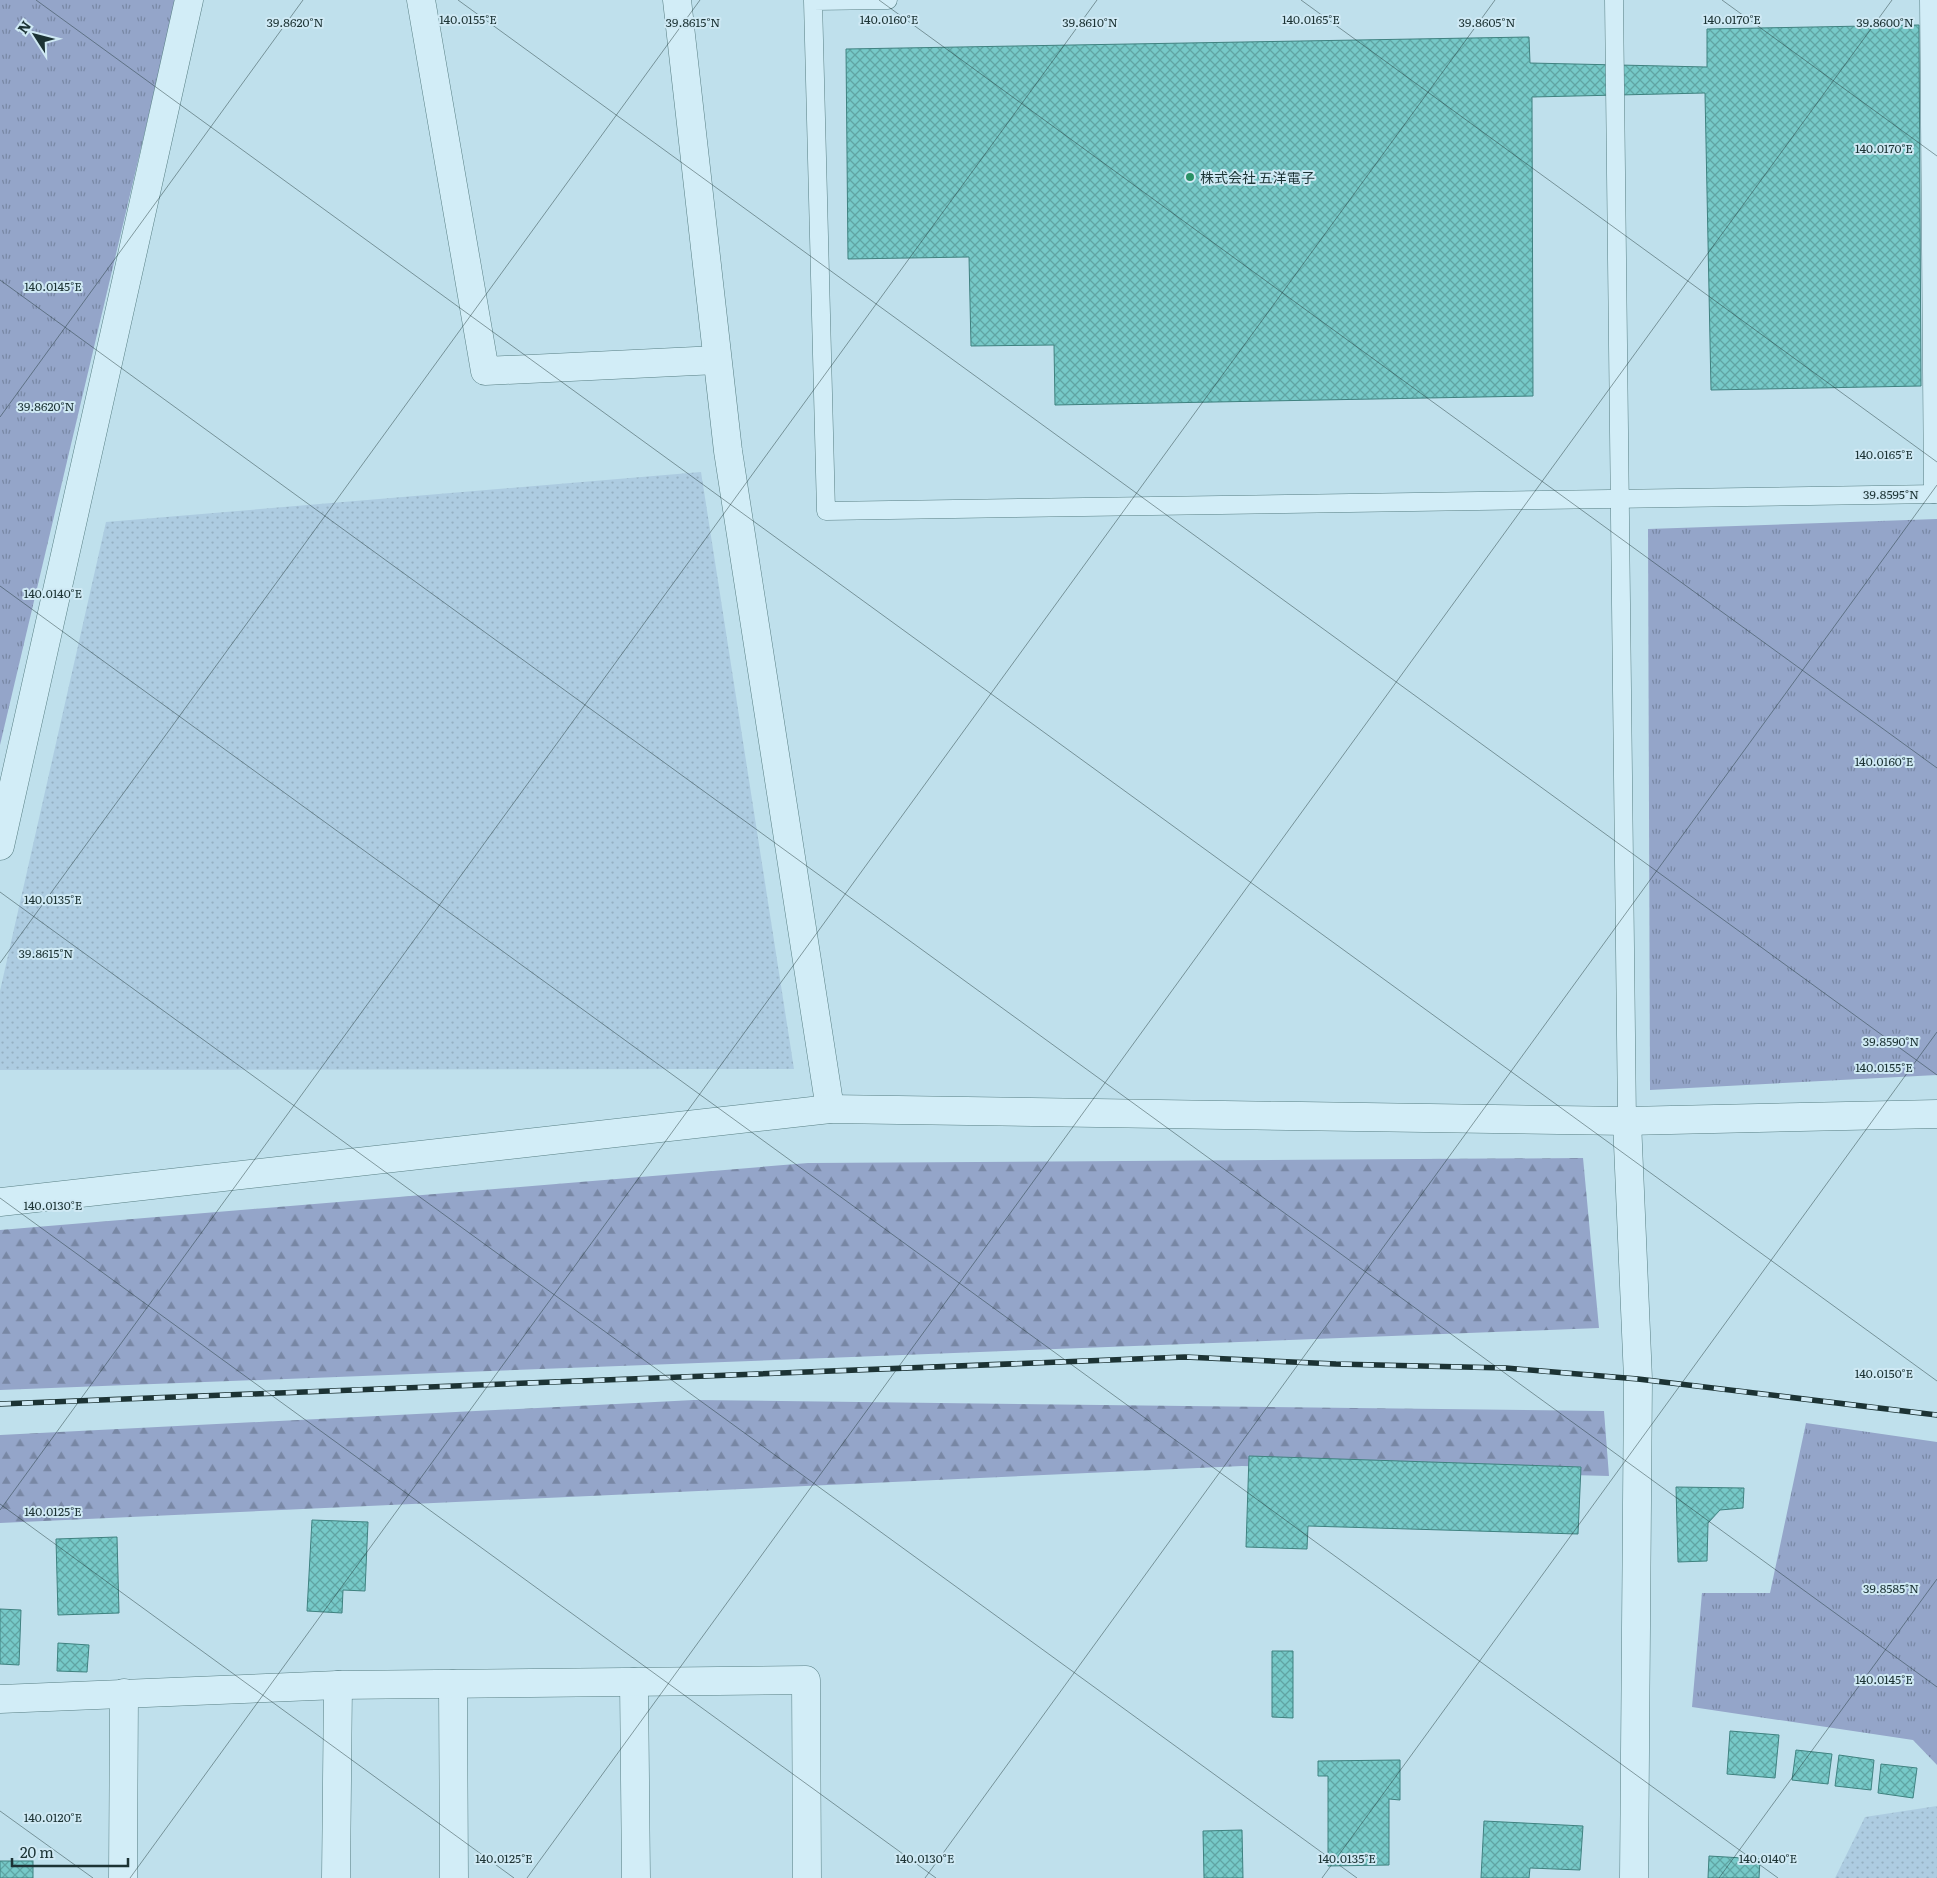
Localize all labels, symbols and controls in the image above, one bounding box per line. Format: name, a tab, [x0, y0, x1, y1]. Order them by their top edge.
north arrow	[10, 10, 60, 60]
text: 140.0155°E	[439, 10, 497, 28]
text: 140.0160°E	[860, 10, 919, 28]
text: 140.0165°E	[1282, 10, 1340, 28]
text: 140.0170°E	[1703, 10, 1761, 28]
text: 39.8620°N	[267, 13, 323, 31]
text: 39.8615°N	[666, 13, 720, 31]
text: 39.8610°N	[1062, 13, 1118, 31]
text: 39.8605°N	[1459, 13, 1515, 31]
text: 39.8600°N	[1856, 13, 1914, 31]
text: N	[12, 16, 35, 37]
text: 140.0170°E	[1855, 139, 1913, 157]
place label: 株式会社 五洋電子	[1200, 167, 1315, 187]
marker: 株式会社 五洋電子	[1184, 171, 1196, 183]
text: 140.0145°E	[24, 277, 82, 295]
text: 39.8620°N	[18, 397, 74, 415]
text: 140.0165°E	[1855, 445, 1913, 463]
text: 39.8595°N	[1863, 485, 1919, 503]
text: 140.0140°E	[24, 584, 83, 602]
text: 140.0160°E	[1855, 752, 1914, 770]
text: 140.0135°E	[24, 890, 82, 908]
text: 39.8615°N	[19, 944, 73, 962]
text: 39.8590°N	[1863, 1032, 1919, 1050]
text: 140.0155°E	[1855, 1058, 1913, 1076]
text: 140.0130°E	[24, 1196, 83, 1214]
text: 140.0150°E	[1855, 1364, 1914, 1382]
text: 140.0125°E	[24, 1502, 82, 1520]
text: 39.8585°N	[1863, 1579, 1919, 1597]
text: 140.0145°E	[1855, 1670, 1913, 1688]
text: 140.0120°E	[24, 1808, 83, 1826]
scale bar	[12, 1836, 129, 1868]
text: 20 m	[20, 1840, 54, 1863]
text: 140.0125°E	[475, 1849, 533, 1867]
text: 140.0130°E	[896, 1849, 955, 1867]
text: 140.0135°E	[1318, 1849, 1376, 1867]
text: 140.0140°E	[1739, 1849, 1798, 1867]

